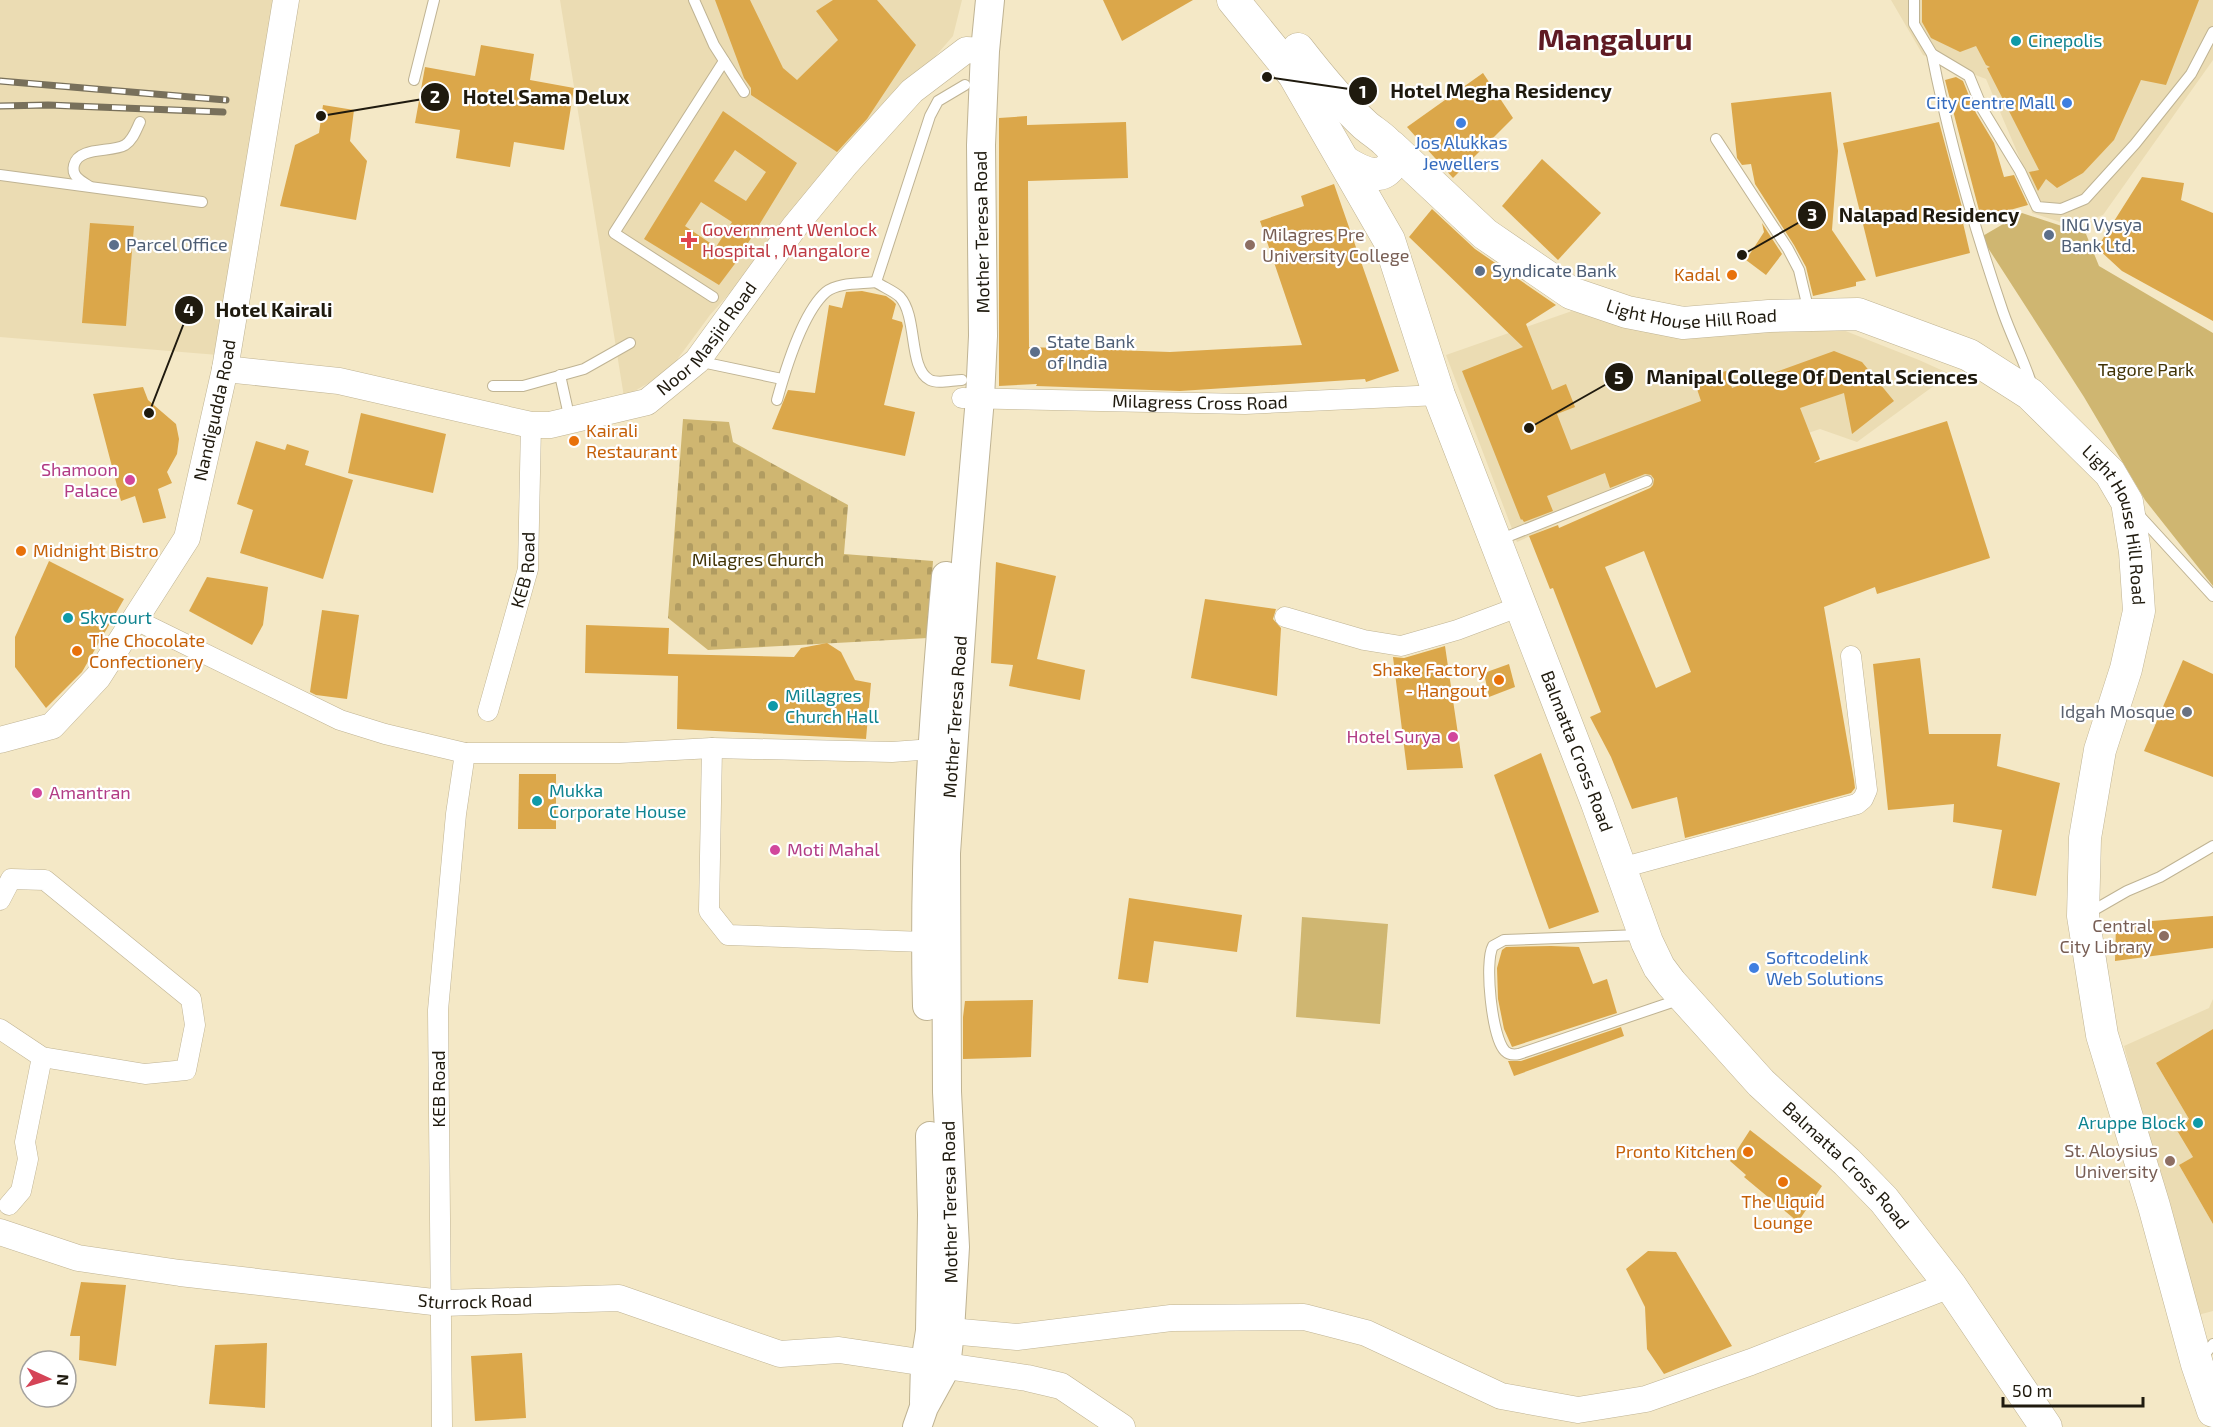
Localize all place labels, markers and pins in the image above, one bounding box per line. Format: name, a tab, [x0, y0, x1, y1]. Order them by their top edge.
place label: Cinepolis	[2028, 29, 2102, 51]
marker: Cinepolis	[2009, 34, 2023, 48]
callout: Hotel Megha Residency	[1348, 72, 1624, 110]
callout: Hotel Sama Delux	[420, 78, 642, 116]
place label: City Centre Mall	[1926, 91, 2056, 113]
marker: City Centre Mall	[2060, 96, 2074, 110]
marker: Jos Alukkas Jewellers	[1454, 116, 1468, 130]
place label: Jos Alukkas Jewellers	[1414, 131, 1508, 174]
callout: Nalapad Residency	[1797, 196, 2032, 234]
place label: ING Vysya Bank Ltd.	[2061, 213, 2142, 256]
place label: Government Wenlock Hospital , Mangalore	[702, 218, 877, 261]
place label: Milagres Pre University College	[1262, 223, 1409, 266]
marker: ING Vysya Bank Ltd.	[2042, 228, 2056, 242]
marker: Government Wenlock Hospital , Mangalore	[680, 231, 698, 249]
place label: Parcel Office	[126, 233, 228, 255]
marker: Parcel Office	[107, 238, 121, 252]
marker: Milagres Pre University College	[1243, 238, 1257, 252]
place label: Syndicate Bank	[1492, 259, 1617, 281]
place label: Kadal	[1674, 263, 1721, 285]
marker: Syndicate Bank	[1473, 264, 1487, 278]
marker: Kadal	[1725, 268, 1739, 282]
callout: Hotel Kairali	[174, 291, 345, 329]
place label: State Bank of India	[1047, 330, 1135, 373]
marker: State Bank of India	[1028, 345, 1042, 359]
callout: Manipal College Of Dental Sciences	[1604, 358, 1991, 396]
place label: Kairali Restaurant	[586, 419, 677, 462]
marker: Kairali Restaurant	[567, 434, 581, 448]
place label: Shamoon Palace	[41, 458, 118, 501]
marker: Shamoon Palace	[123, 473, 137, 487]
place label: Midnight Bistro	[33, 539, 159, 561]
marker: Midnight Bistro	[14, 544, 28, 558]
place label: Skycourt	[80, 606, 152, 628]
marker: Skycourt	[61, 611, 75, 625]
place label: The Chocolate Confectionery	[89, 629, 205, 672]
marker: The Chocolate Confectionery	[70, 644, 84, 658]
place label: Shake Factory - Hangout	[1372, 658, 1487, 701]
marker: Shake Factory - Hangout	[1492, 673, 1506, 687]
place label: Millagres Church Hall	[785, 684, 879, 727]
marker: Millagres Church Hall	[766, 699, 780, 713]
place label: Idgah Mosque	[2060, 700, 2175, 722]
marker: Idgah Mosque	[2180, 705, 2194, 719]
place label: Hotel Surya	[1346, 725, 1441, 747]
marker: Hotel Surya	[1446, 730, 1460, 744]
place label: Mukka Corporate House	[549, 779, 686, 822]
place label: Amantran	[49, 781, 131, 803]
marker: Amantran	[30, 786, 44, 800]
marker: Mukka Corporate House	[530, 794, 544, 808]
place label: Moti Mahal	[787, 838, 880, 860]
marker: Moti Mahal	[768, 843, 782, 857]
place label: Central City Library	[2059, 914, 2153, 957]
marker: Central City Library	[2157, 929, 2171, 943]
place label: Softcodelink Web Solutions	[1766, 946, 1884, 989]
marker: Softcodelink Web Solutions	[1747, 961, 1761, 975]
place label: Aruppe Block	[2078, 1111, 2186, 1133]
marker: Aruppe Block	[2191, 1116, 2205, 1130]
place label: St. Aloysius University	[2064, 1139, 2158, 1182]
place label: Pronto Kitchen	[1615, 1140, 1736, 1162]
marker: Pronto Kitchen	[1741, 1145, 1755, 1159]
marker: St. Aloysius University	[2163, 1154, 2177, 1168]
marker: The Liquid Lounge	[1776, 1175, 1790, 1189]
place label: The Liquid Lounge	[1741, 1190, 1825, 1233]

